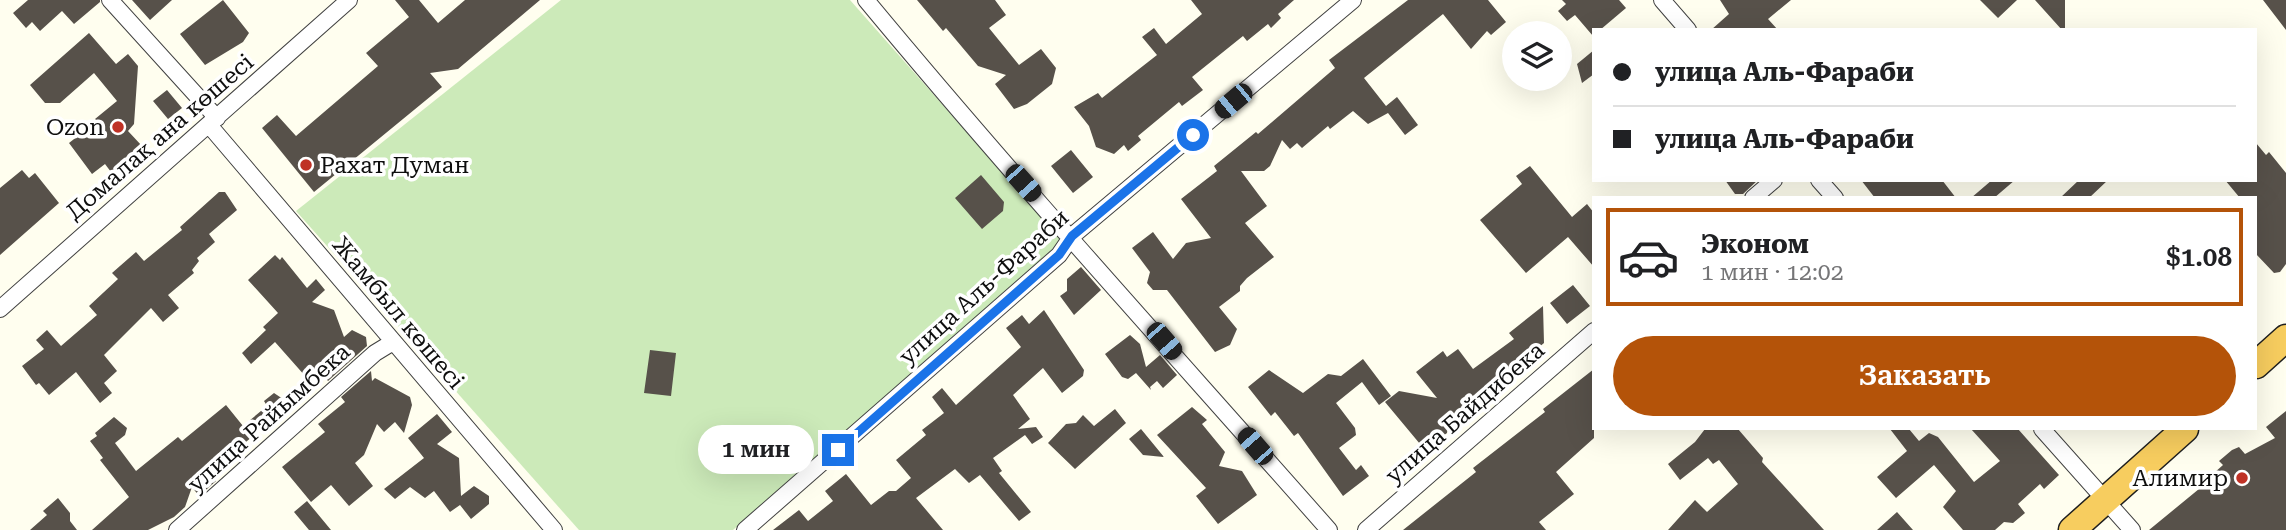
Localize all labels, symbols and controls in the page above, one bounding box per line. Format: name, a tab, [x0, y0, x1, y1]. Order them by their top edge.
map controls	[1502, 21, 1572, 91]
button: layers	[1502, 21, 1572, 91]
street label: Домалақ ана көшесі	[61, 48, 259, 226]
text: улица Аль-Фараби	[1655, 57, 1914, 87]
car	[1211, 79, 1256, 123]
place label: Ozon	[46, 114, 104, 141]
marker: Ozon	[110, 119, 126, 135]
route start	[1177, 119, 1209, 151]
text: улица Аль-Фараби	[1655, 124, 1914, 154]
place label: Рахат Думан	[320, 152, 469, 179]
marker: Рахат Думан	[298, 157, 314, 173]
car	[1002, 160, 1045, 206]
street label: улица Аль-Фараби	[894, 204, 1074, 370]
icon: car	[1617, 226, 1680, 289]
text: Эконом	[1701, 229, 1809, 259]
street label: Жамбыл көшесі	[327, 231, 469, 395]
text: $1.08	[2166, 242, 2232, 272]
text: 1 мин · 12:02	[1701, 259, 1844, 286]
car	[1143, 318, 1186, 364]
street label: улица Байдибека	[1380, 336, 1550, 489]
button: Заказать	[1613, 336, 2236, 416]
street label: улица Райымбека	[183, 338, 356, 498]
car	[1234, 423, 1277, 469]
callout: 1 мин	[698, 426, 814, 475]
route end	[822, 434, 854, 466]
text: 1 мин	[722, 436, 790, 463]
place label: Алимир	[2132, 465, 2228, 492]
marker: Алимир	[2234, 470, 2250, 486]

